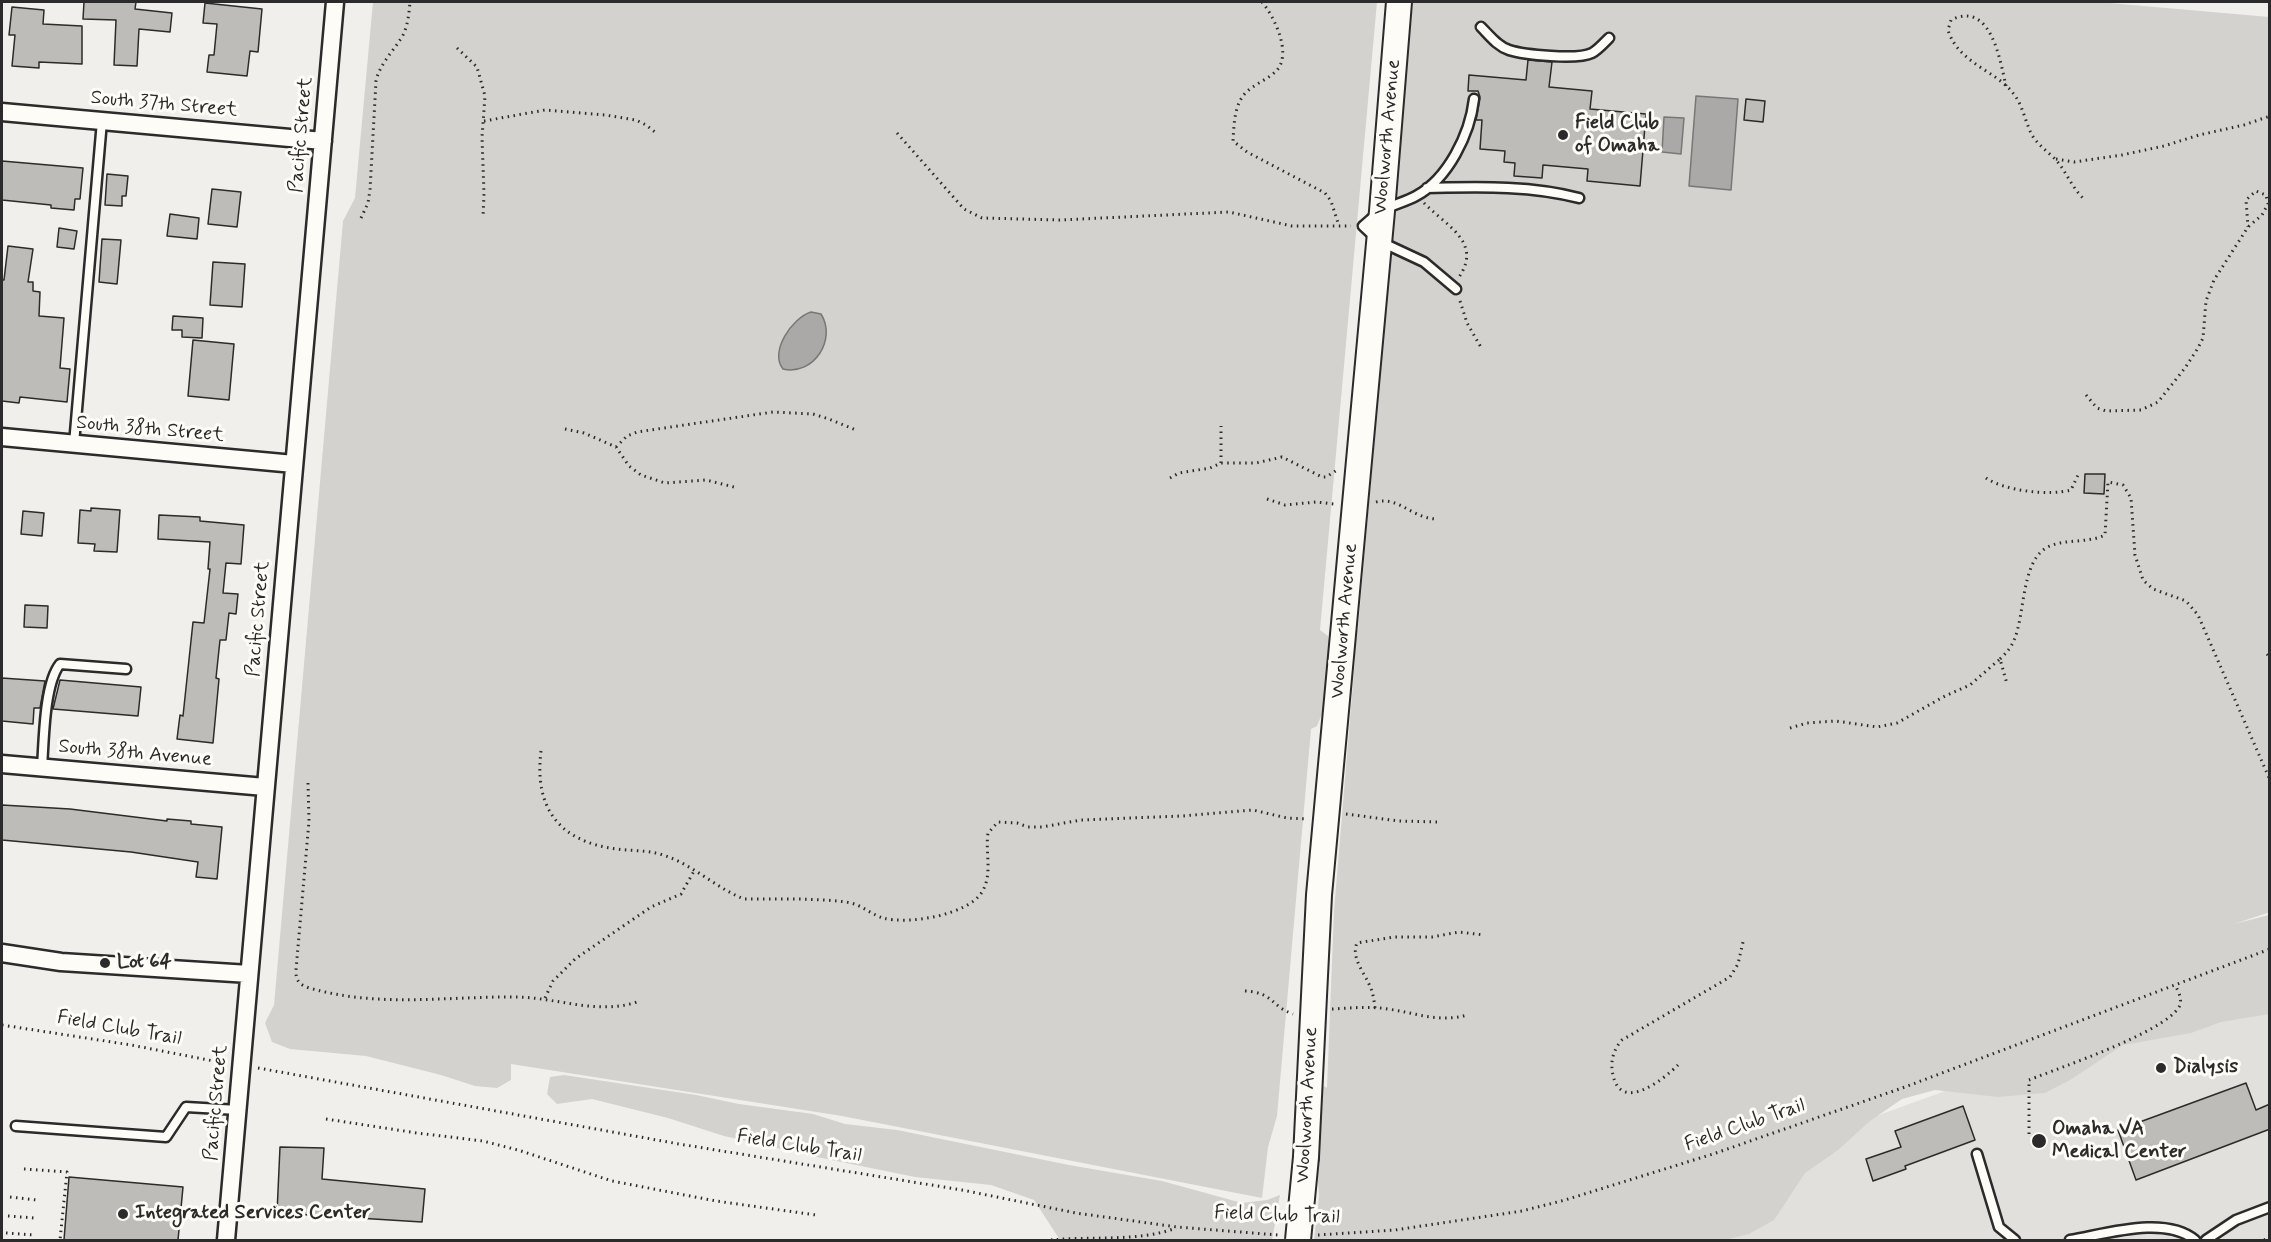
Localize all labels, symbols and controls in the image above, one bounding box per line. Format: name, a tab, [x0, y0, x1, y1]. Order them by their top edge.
street label: Woolworth Avenue	[1369, 58, 1407, 216]
street label: Pacific Street	[285, 76, 319, 194]
street label: South 37th Street	[90, 87, 238, 123]
place label: Field Club of Omaha	[1575, 112, 1659, 159]
marker: Field Club of Omaha	[1556, 128, 1570, 142]
street label: South 38th Street	[75, 412, 225, 448]
street label: Woolworth Avenue	[1326, 542, 1364, 700]
street label: Pacific Street	[242, 560, 276, 678]
street label: South 38th Avenue	[57, 735, 213, 773]
place label: Lot 64	[117, 951, 172, 975]
marker: Lot 64	[98, 956, 112, 970]
street label: Field Club Trail	[55, 1006, 183, 1052]
street label: Woolworth Avenue	[1292, 1026, 1324, 1184]
street label: Pacific Street	[200, 1044, 234, 1162]
place label: Dialysis	[2173, 1056, 2238, 1080]
marker: Dialysis	[2154, 1061, 2168, 1075]
street label: Field Club Trail	[1682, 1094, 1808, 1158]
place label: Omaha VA Medical Center	[2052, 1118, 2186, 1165]
street label: Field Club Trail	[735, 1125, 863, 1169]
marker: Omaha VA Medical Center	[2030, 1132, 2048, 1150]
place label: Integrated Services Center	[135, 1202, 371, 1226]
street label: Field Club Trail	[1214, 1202, 1340, 1230]
marker: Integrated Services Center	[116, 1207, 130, 1221]

